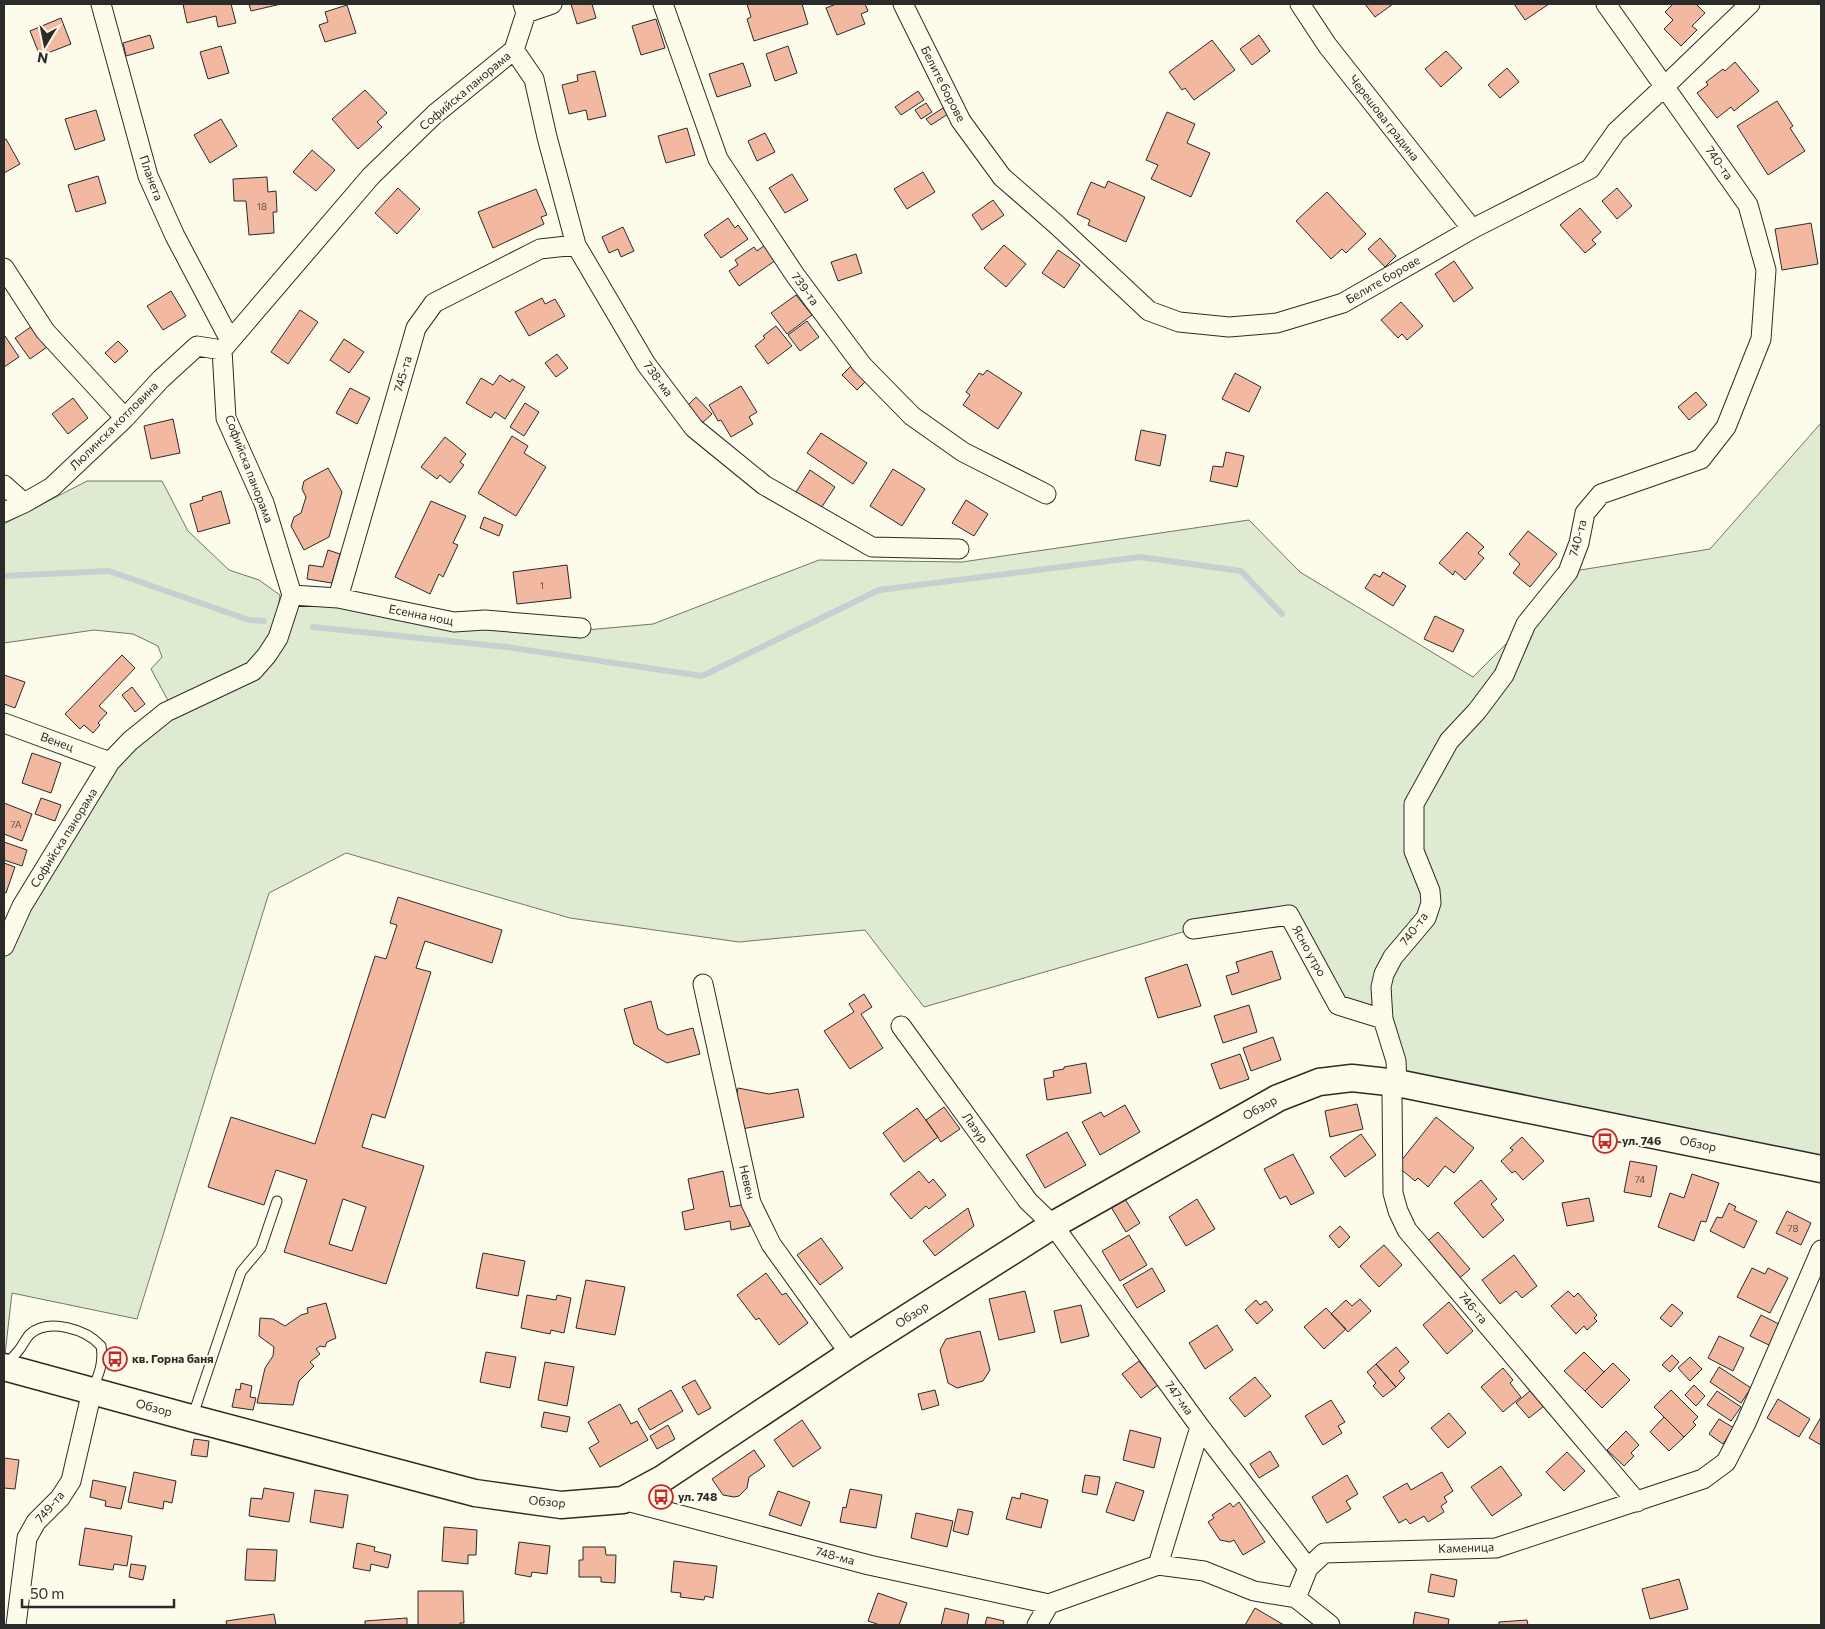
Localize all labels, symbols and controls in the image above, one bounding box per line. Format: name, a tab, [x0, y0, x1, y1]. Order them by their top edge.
north arrow	[20, 20, 70, 70]
street label: Белите борове	[919, 43, 969, 124]
street label: Софийска панорама	[416, 48, 513, 132]
text: N	[36, 49, 49, 68]
street label: Черешова градина	[1347, 72, 1423, 163]
street label: 740-та	[1703, 143, 1736, 182]
street label: Планета	[137, 153, 167, 202]
house number: 18	[257, 200, 267, 212]
street label: Белите борове	[1343, 252, 1422, 306]
street label: 739-та	[789, 269, 822, 308]
street label: 745-та	[390, 354, 414, 393]
street label: 738-ма	[641, 358, 676, 399]
street label: Люлинска котловина	[66, 378, 160, 472]
street label: Софийска панорама	[223, 413, 277, 525]
street label: 740-та	[1565, 518, 1589, 558]
house number: 1	[540, 579, 544, 591]
street label: Есенна нощ	[388, 601, 455, 627]
street label: Венец	[39, 729, 76, 753]
street label: Софийска панорама	[27, 785, 99, 890]
house number: 7А	[10, 818, 22, 830]
street label: 740-та	[1396, 909, 1430, 948]
street label: Ясно утро	[1290, 922, 1330, 979]
street label: Обзор	[1240, 1092, 1279, 1122]
street label: Лазур	[960, 1109, 992, 1145]
bus stop icon: ул. 746	[1592, 1128, 1618, 1154]
street label: Обзор	[1679, 1132, 1718, 1154]
place label: ул. 746	[1622, 1133, 1661, 1147]
street label: Невен	[737, 1163, 759, 1200]
house number: 74	[1635, 1173, 1645, 1185]
house number: 78	[1787, 1222, 1799, 1234]
street label: 746-та	[1456, 1289, 1491, 1326]
street label: Обзор	[892, 1298, 931, 1330]
bus stop icon: кв. Горна баня	[102, 1346, 128, 1372]
place label: кв. Горна баня	[132, 1351, 214, 1365]
street label: 747-ма	[1163, 1378, 1197, 1417]
street label: Обзор	[135, 1395, 174, 1419]
bus stop icon: ул. 748	[648, 1484, 674, 1510]
street label: 749-та	[32, 1488, 67, 1525]
place label: ул. 748	[678, 1489, 717, 1503]
street label: Обзор	[528, 1492, 566, 1510]
street label: Каменица	[1438, 1539, 1494, 1555]
street label: 748-ма	[814, 1543, 856, 1567]
scale bar	[22, 1576, 175, 1608]
text: 50 m	[30, 1584, 64, 1602]

